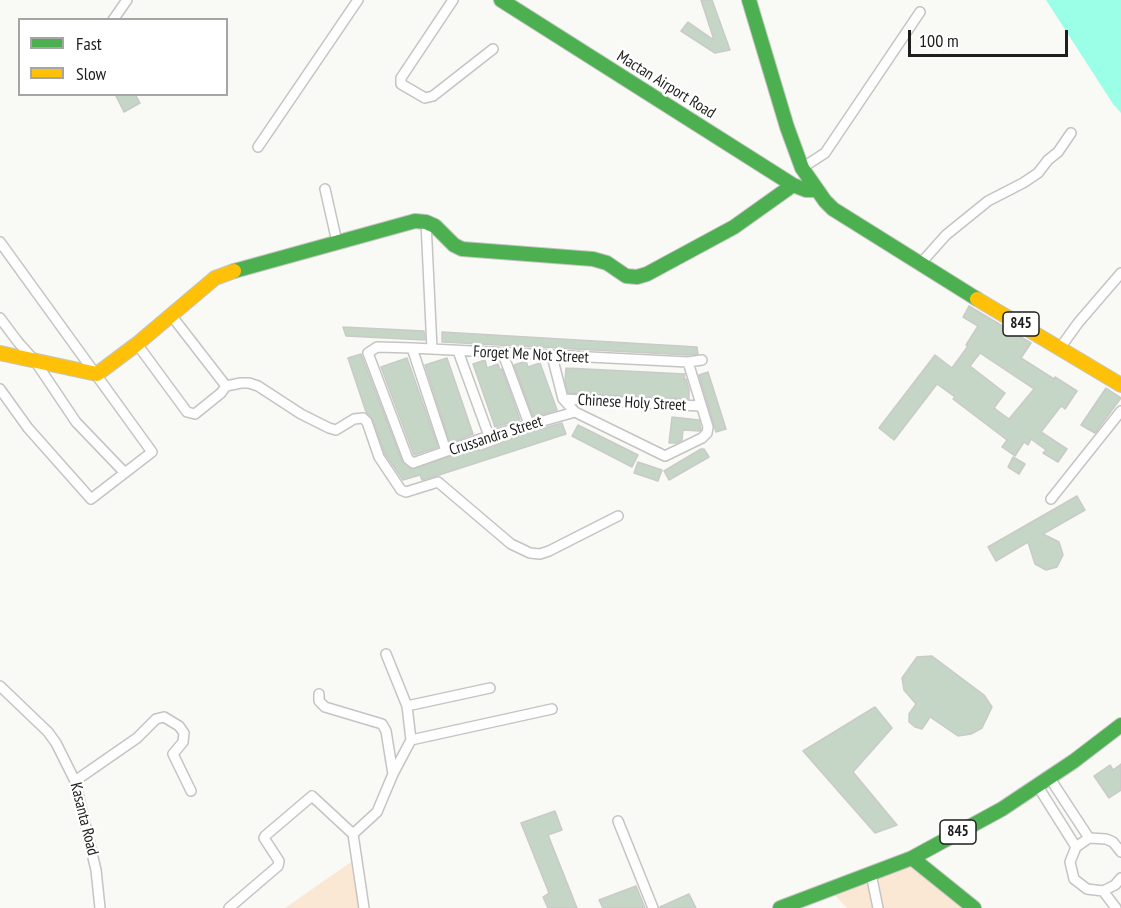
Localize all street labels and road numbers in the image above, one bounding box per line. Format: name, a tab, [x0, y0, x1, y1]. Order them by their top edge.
street label: Mactan Airport Road	[613, 47, 719, 123]
road number: 845	[1003, 312, 1039, 336]
street label: Forget Me Not Street	[473, 342, 589, 368]
street label: Chinese Holy Street	[577, 391, 687, 415]
street label: Crussandra Street	[447, 412, 545, 460]
street label: Kasanta Road	[66, 781, 102, 857]
road number: 845	[940, 820, 976, 844]

